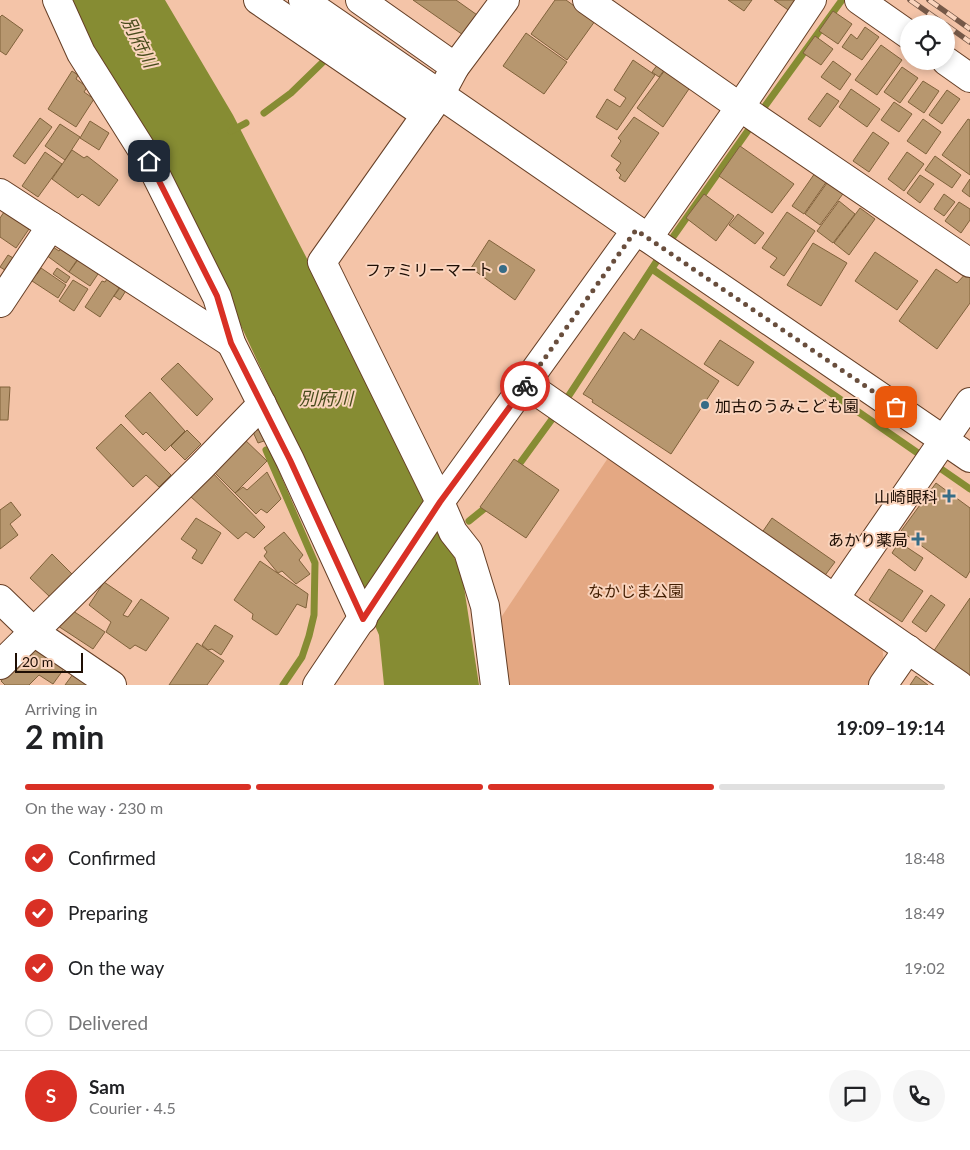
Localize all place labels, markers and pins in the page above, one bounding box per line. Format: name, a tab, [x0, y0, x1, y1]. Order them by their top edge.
pin	[128, 140, 170, 182]
place label: ファミリーマート	[365, 260, 493, 279]
marker: ファミリーマート	[497, 263, 509, 275]
pin	[875, 386, 917, 428]
place label: 加古のうみこども園	[715, 396, 859, 415]
marker: 加古のうみこども園	[699, 399, 711, 411]
place label: 山崎眼科	[874, 487, 938, 506]
marker: 山崎眼科	[942, 489, 956, 503]
place label: あかり薬局	[828, 530, 908, 549]
marker: あかり薬局	[912, 533, 924, 545]

